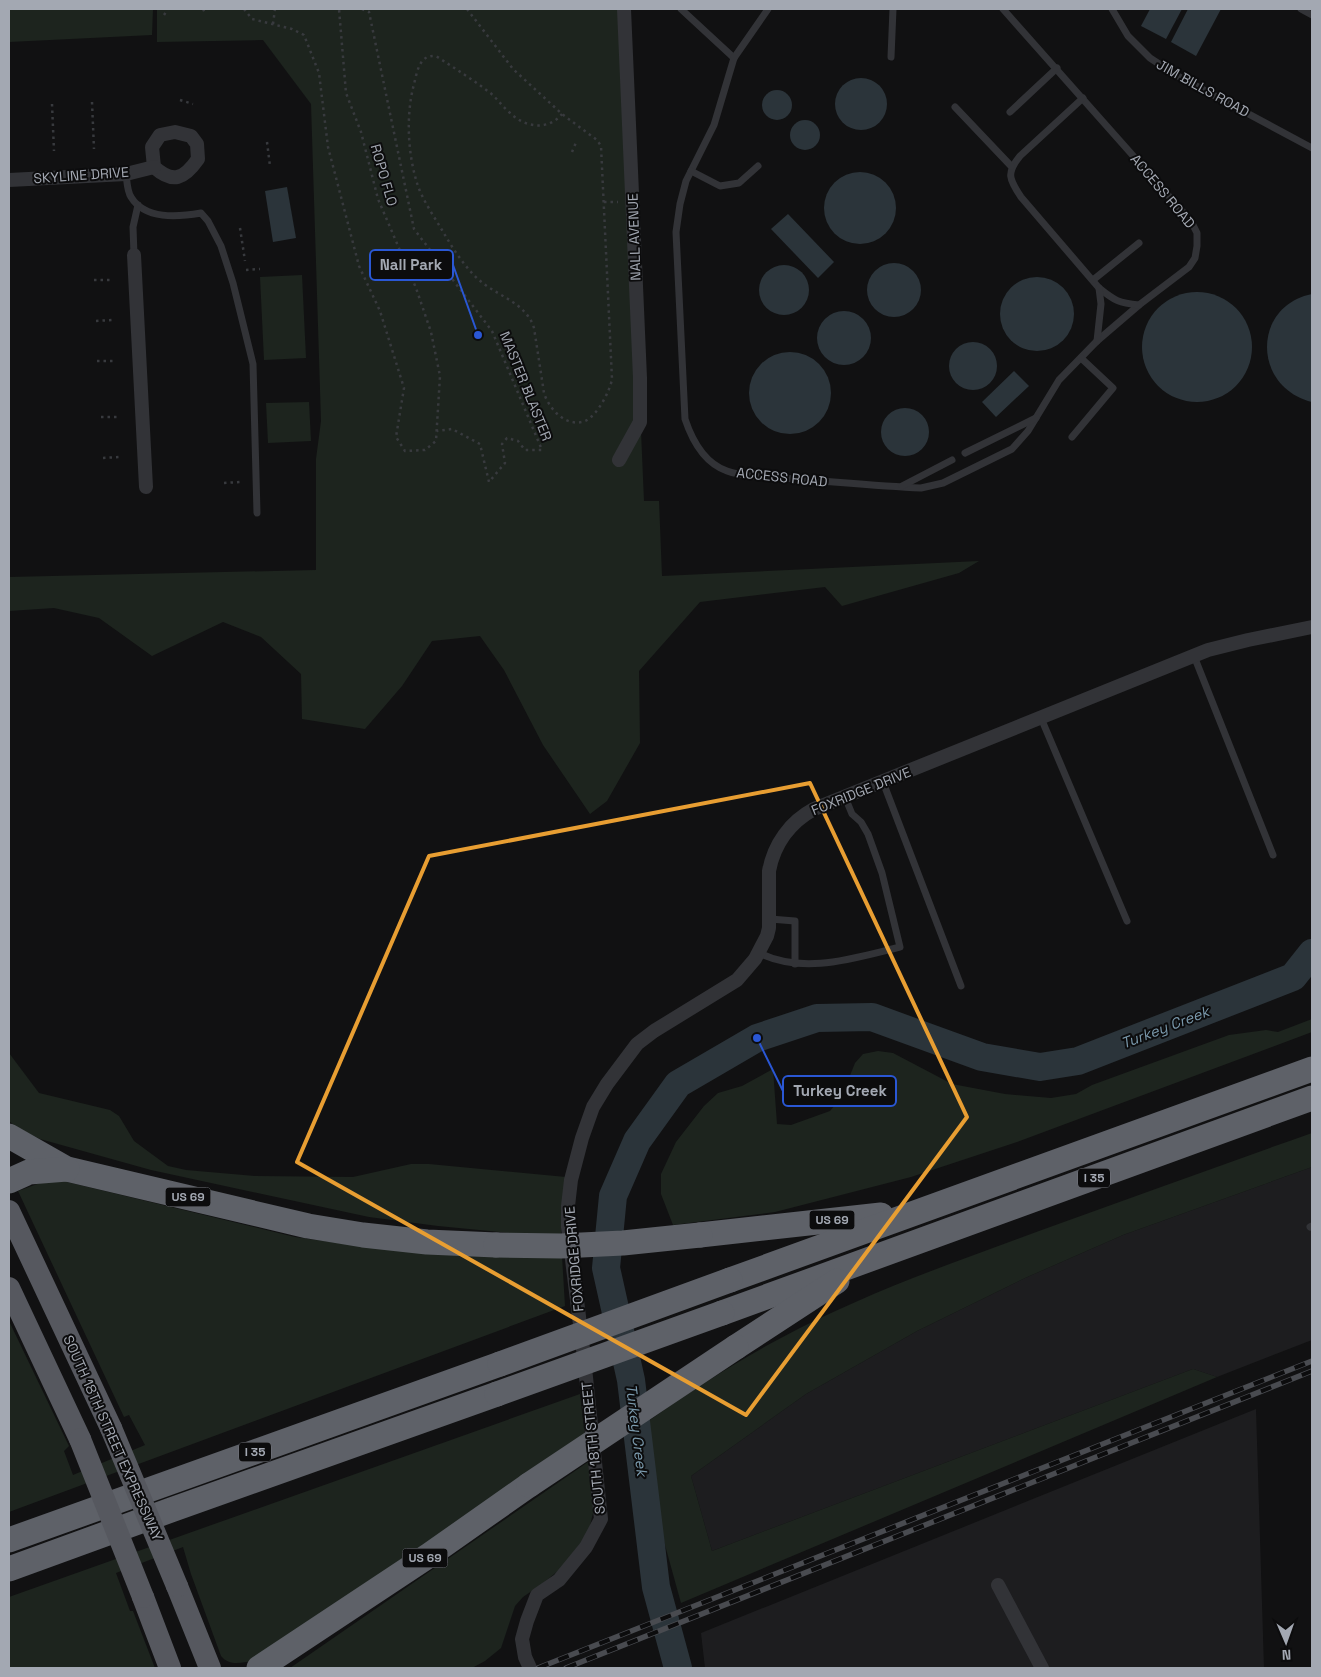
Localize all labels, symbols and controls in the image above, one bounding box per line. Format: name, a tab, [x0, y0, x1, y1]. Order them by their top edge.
street label: JIM BILLS ROAD	[1153, 55, 1253, 121]
street label: ROPO FLO	[367, 142, 401, 208]
street label: ACCESS ROAD	[1127, 150, 1199, 232]
street label: SKYLINE DRIVE	[33, 163, 129, 187]
street label: NALL AVENUE	[623, 193, 645, 281]
callout: Nall Park	[370, 250, 453, 280]
text: Nall Park	[380, 255, 443, 274]
street label: MASTER BLASTER	[496, 329, 556, 443]
street label: ACCESS ROAD	[736, 463, 828, 491]
street label: FOXRIDGE DRIVE	[809, 763, 914, 819]
water label: Turkey Creek	[1118, 1001, 1214, 1053]
callout: Turkey Creek	[783, 1076, 896, 1106]
text: Turkey Creek	[793, 1081, 887, 1100]
road number: I 35	[1078, 1168, 1110, 1188]
road number: US 69	[166, 1188, 210, 1206]
street label: FOXRIDGE DRIVE	[560, 1205, 588, 1312]
road number: US 69	[810, 1210, 854, 1230]
street label: SOUTH 18TH STREET EXPRESSWAY	[59, 1332, 167, 1544]
street label: SOUTH 18TH STREET	[577, 1381, 609, 1515]
water label: Turkey Creek	[622, 1383, 652, 1479]
road number: I 35	[239, 1442, 271, 1461]
road number: US 69	[402, 1549, 448, 1568]
north arrow	[1261, 1617, 1311, 1667]
text: N	[1281, 1646, 1291, 1664]

